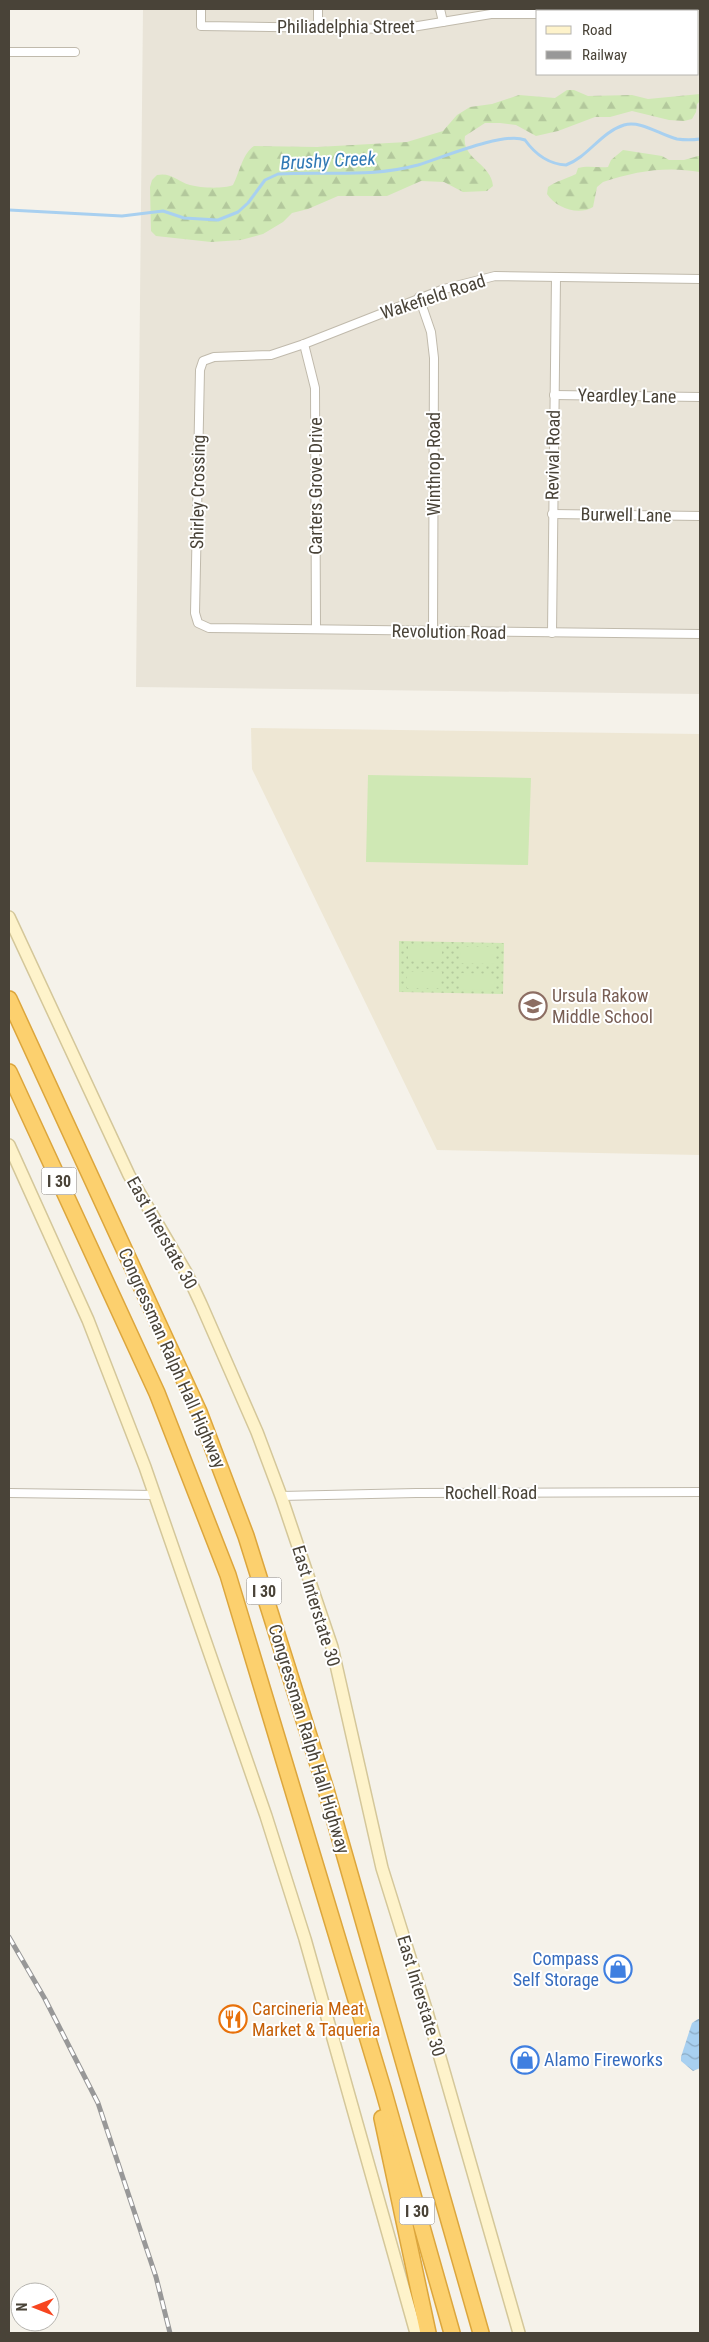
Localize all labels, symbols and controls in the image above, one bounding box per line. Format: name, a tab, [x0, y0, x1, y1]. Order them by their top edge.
legend	[536, 10, 699, 75]
street label: Philiadelphia Street	[277, 16, 415, 37]
text: Road	[582, 21, 612, 39]
text: Railway	[582, 46, 627, 64]
water label: Brushy Creek	[280, 146, 377, 174]
street label: Wakefield Road	[378, 270, 488, 323]
street label: Yeardley Lane	[578, 384, 676, 407]
street label: Revival Road	[541, 410, 564, 500]
street label: Winthrop Road	[423, 412, 444, 516]
street label: Carters Grove Drive	[305, 417, 326, 555]
street label: Shirley Crossing	[186, 435, 209, 549]
street label: Burwell Lane	[580, 503, 672, 526]
street label: Revolution Road	[391, 620, 507, 643]
place label: Ursula Rakow Middle School	[552, 985, 653, 1027]
school or university icon: Ursula Rakow Middle School	[518, 991, 548, 1021]
road number: I 30	[42, 1168, 76, 1194]
street label: East Interstate 30	[123, 1173, 202, 1293]
street label: Congressman Ralph Hall Highway	[114, 1244, 231, 1472]
street label: Rochell Road	[445, 1482, 537, 1503]
street label: East Interstate 30	[288, 1543, 345, 1669]
road number: I 30	[246, 1578, 282, 1604]
street label: Congressman Ralph Hall Highway	[265, 1622, 355, 1857]
street label: East Interstate 30	[393, 1933, 450, 2059]
place label: Compass Self Storage	[513, 1948, 599, 1990]
shop icon: Compass Self Storage	[603, 1954, 633, 1984]
place label: Carcineria Meat Market & Taqueria	[252, 1998, 381, 2040]
restaurant icon: Carcineria Meat Market & Taqueria	[218, 2004, 248, 2034]
shop icon: Alamo Fireworks	[510, 2045, 540, 2075]
place label: Alamo Fireworks	[544, 2049, 663, 2070]
road number: I 30	[400, 2198, 434, 2224]
north arrow	[10, 2282, 60, 2332]
text: N	[14, 2303, 30, 2311]

